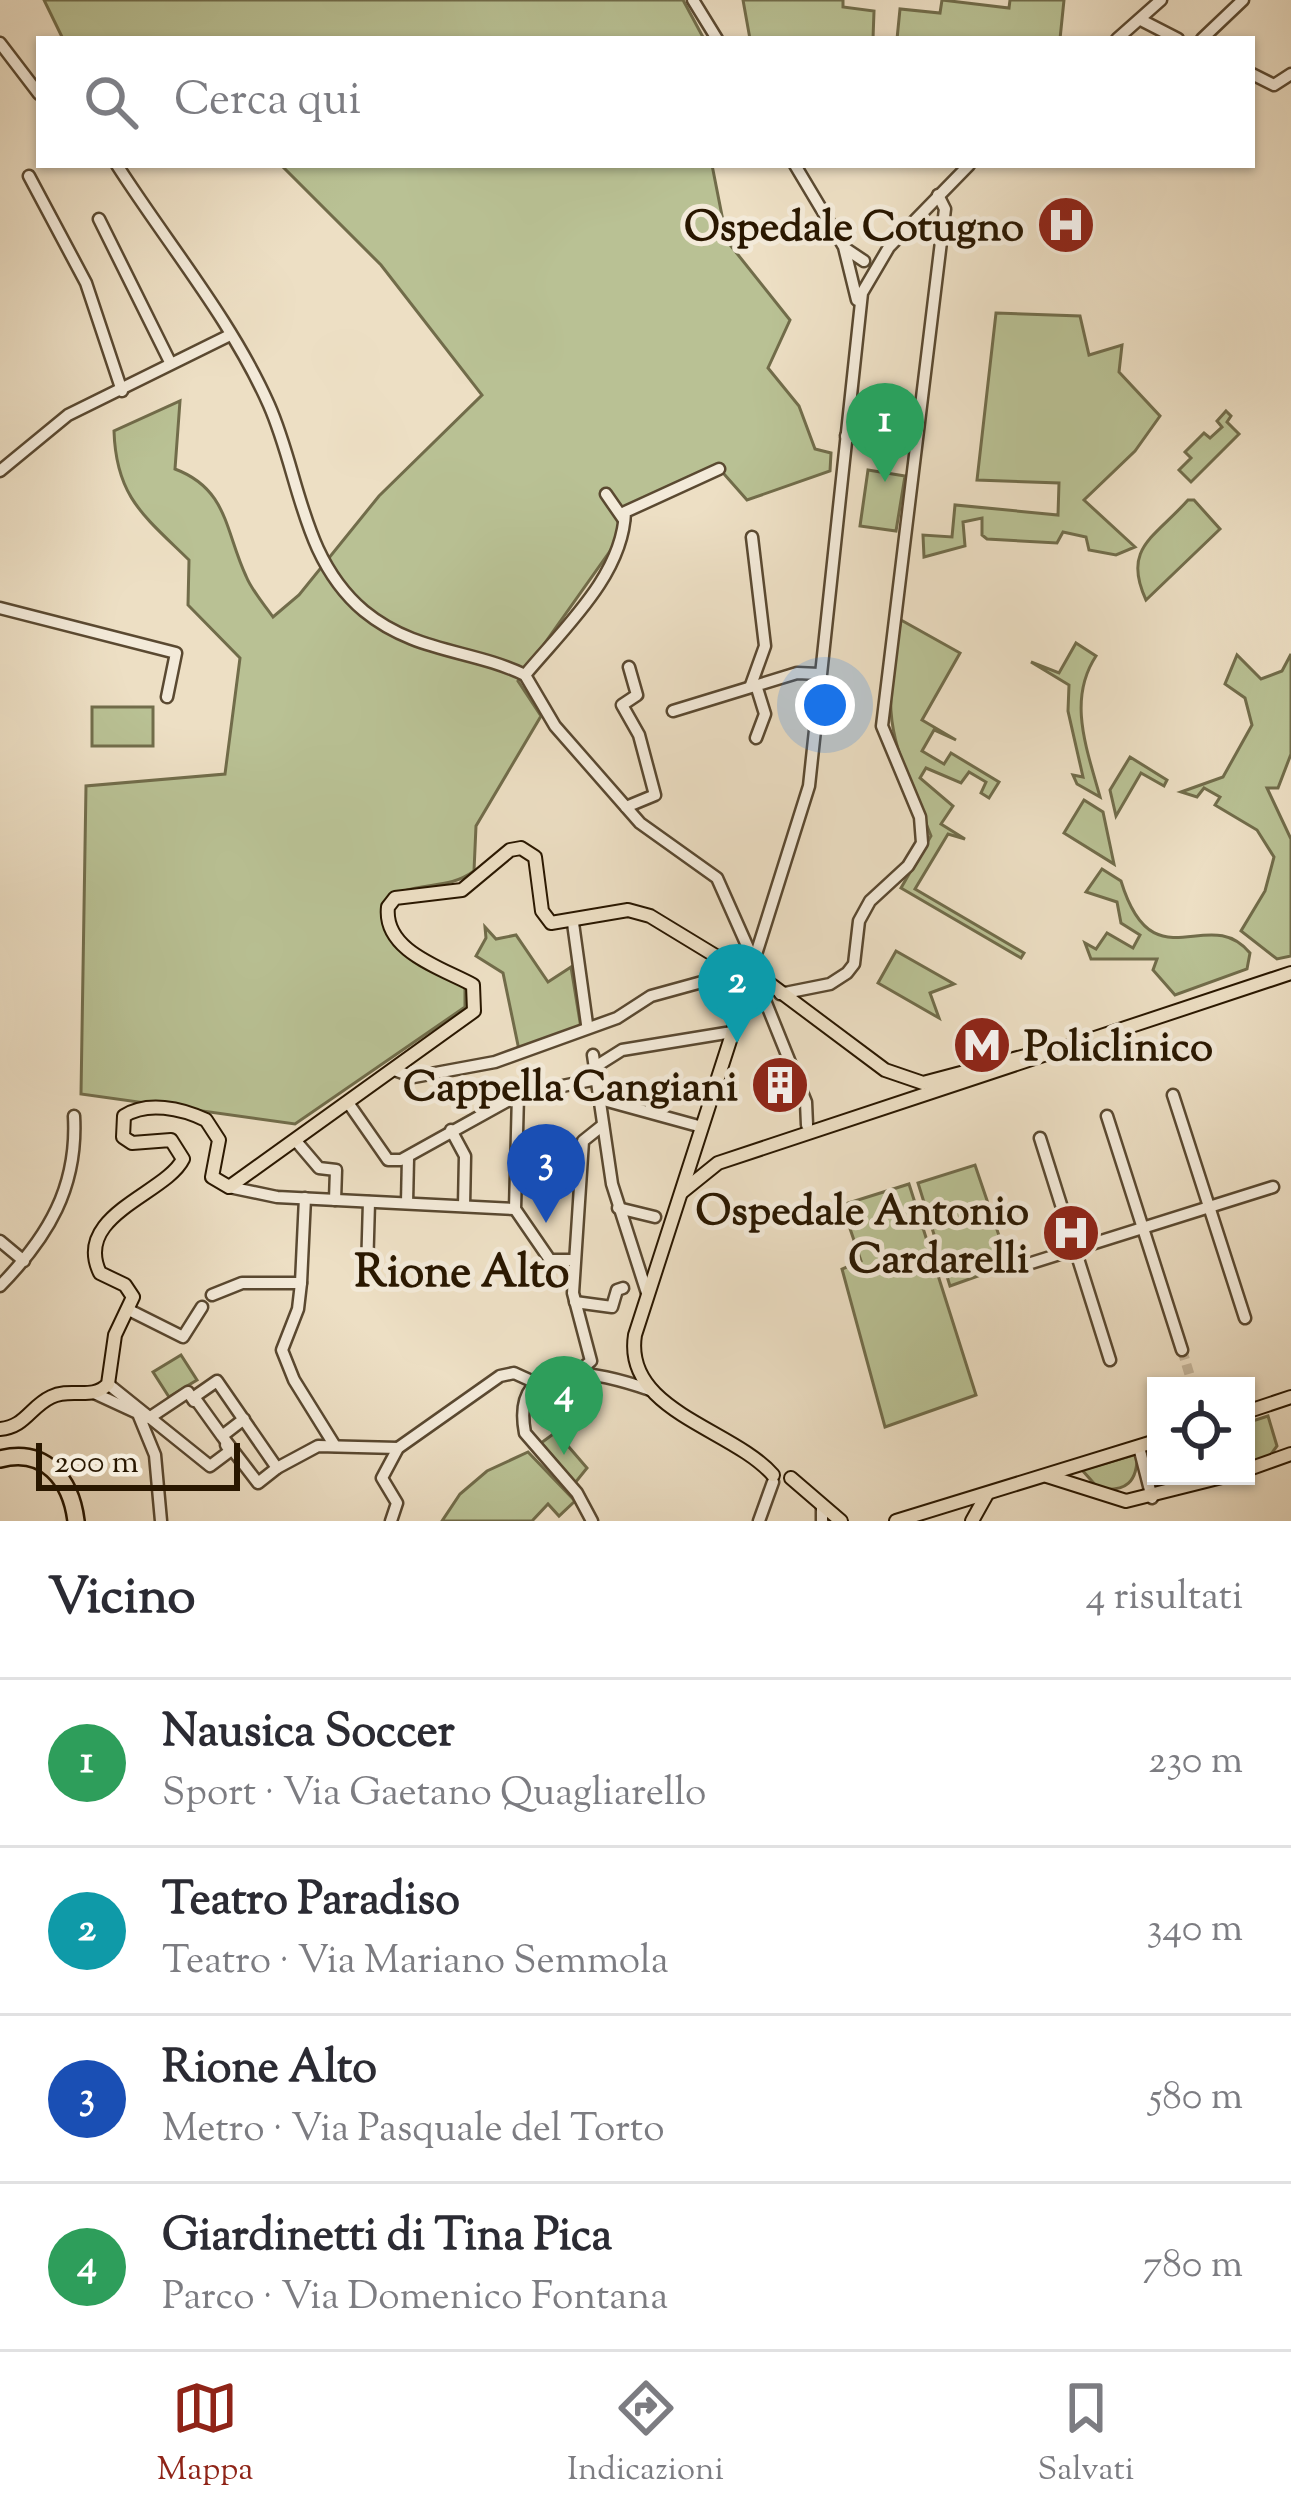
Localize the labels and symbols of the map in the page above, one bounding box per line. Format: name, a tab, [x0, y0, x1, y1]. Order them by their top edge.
hospital icon: Ospedale Cotugno	[1035, 194, 1097, 256]
place label: Ospedale Cotugno	[684, 200, 1024, 260]
pin: 1	[846, 383, 924, 482]
your location	[795, 675, 855, 735]
pin: 2	[698, 944, 776, 1043]
metro station icon: Policlinico	[951, 1014, 1013, 1076]
place label: Policlinico	[1024, 1020, 1213, 1080]
building icon: Cappella Cangiani	[749, 1054, 811, 1116]
place label: Cappella Cangiani	[403, 1060, 738, 1120]
pin: 3	[507, 1124, 585, 1223]
place label: Ospedale Antonio Cardarelli	[696, 1184, 1029, 1292]
hospital icon: Ospedale Antonio Cardarelli	[1040, 1202, 1102, 1264]
district label: Rione Alto	[355, 1243, 569, 1308]
pin: 4	[525, 1356, 603, 1455]
scale bar	[36, 1437, 240, 1490]

